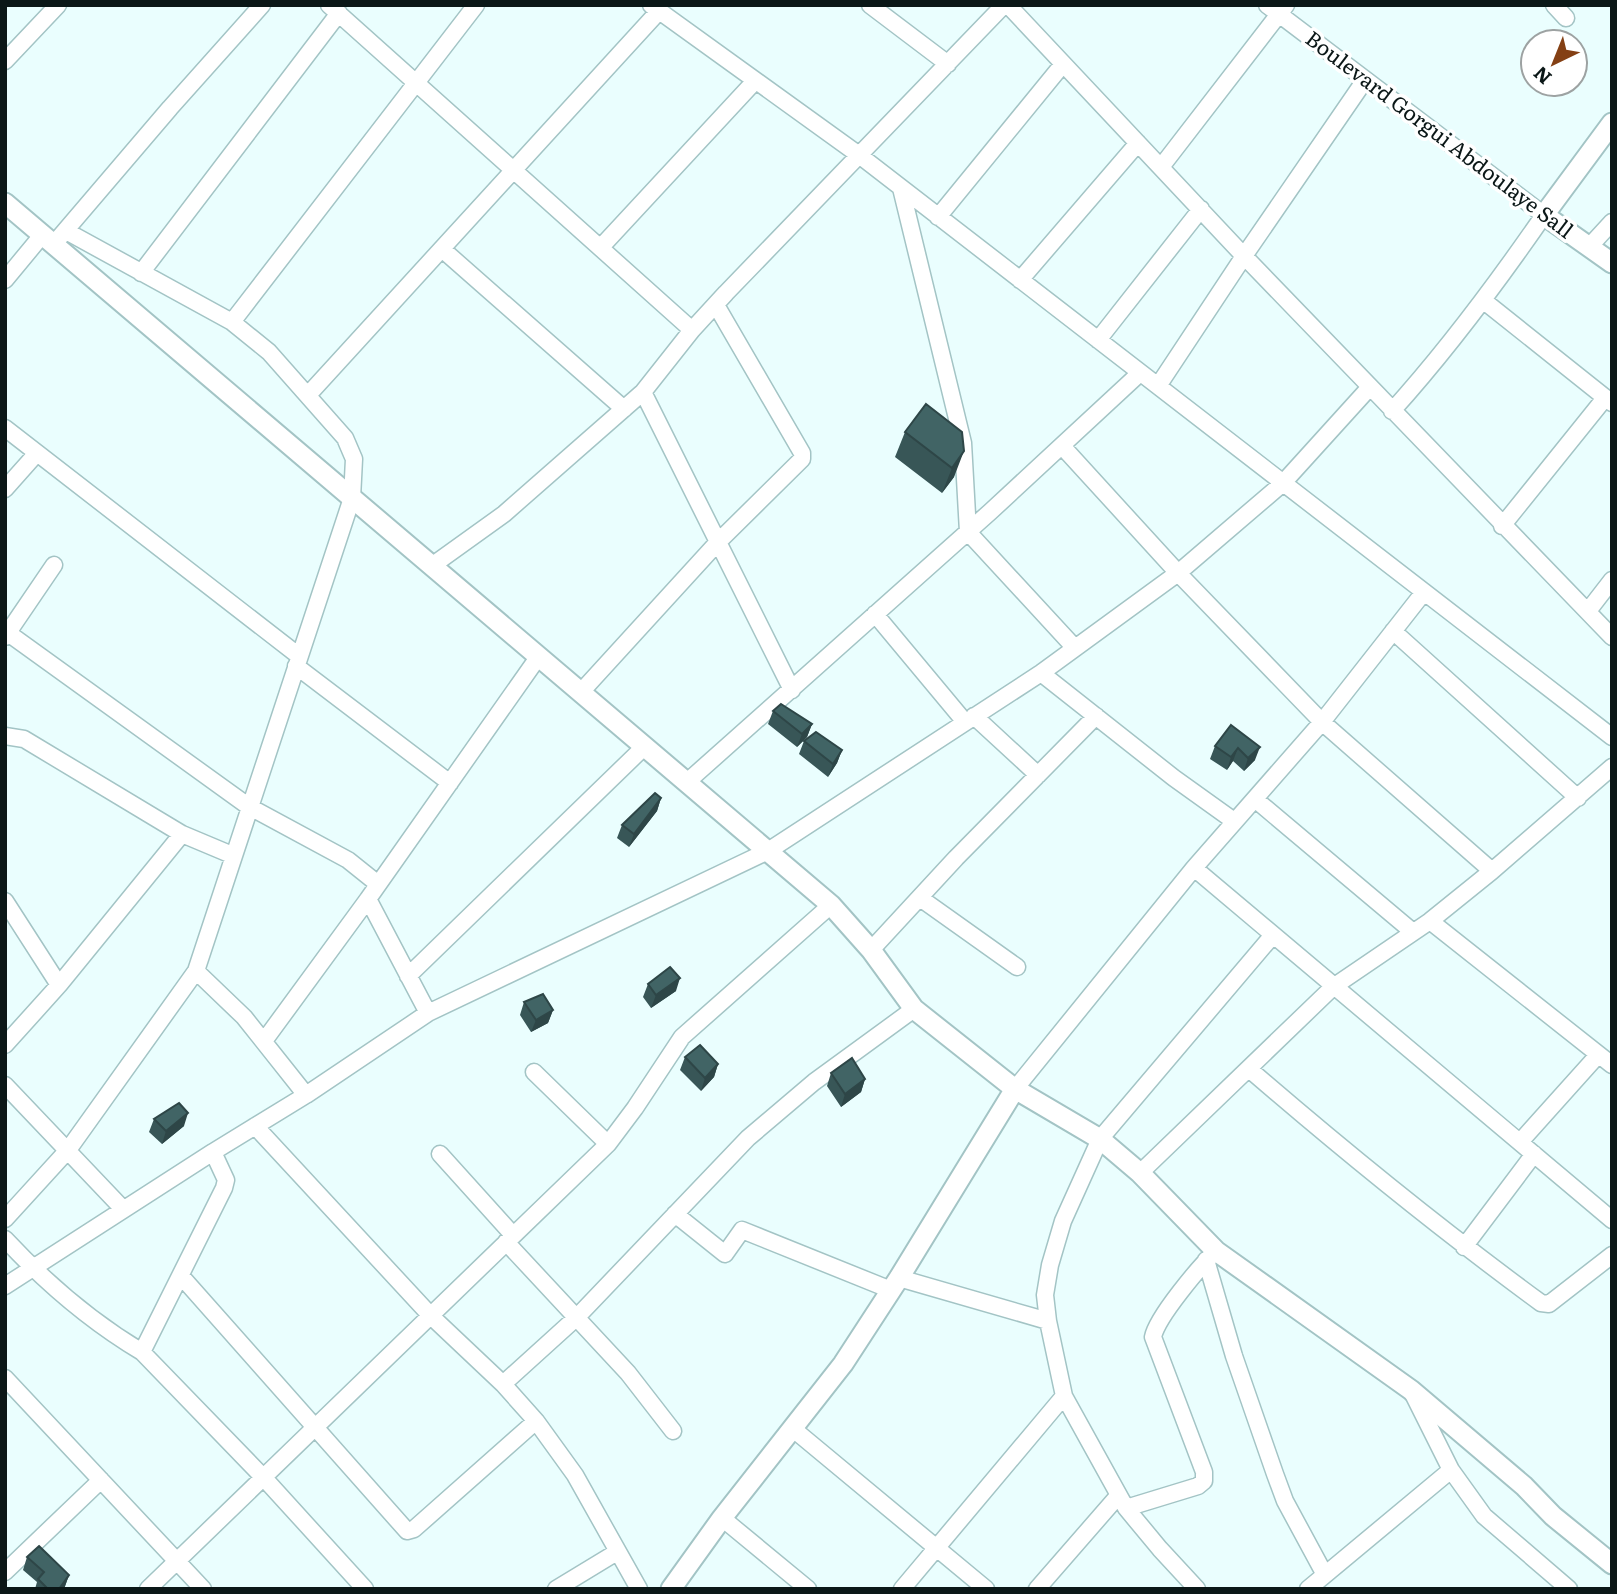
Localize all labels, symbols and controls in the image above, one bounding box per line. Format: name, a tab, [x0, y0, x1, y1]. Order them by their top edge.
street label: Boulevard Gorgui Abdoulaye Sall	[1300, 22, 1581, 244]
north arrow	[1519, 28, 1589, 98]
text: N	[1526, 60, 1557, 92]

